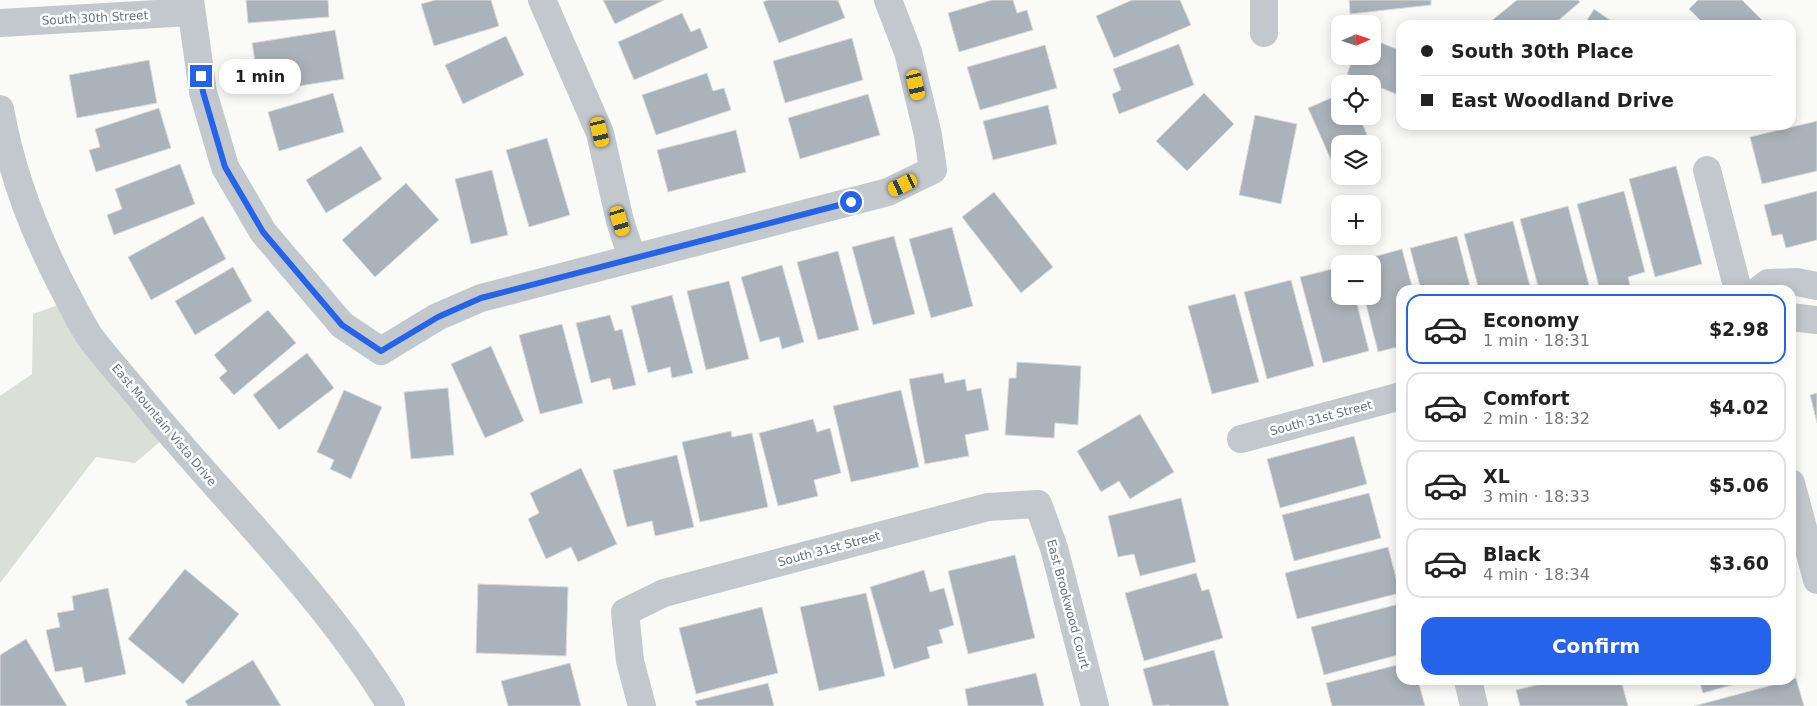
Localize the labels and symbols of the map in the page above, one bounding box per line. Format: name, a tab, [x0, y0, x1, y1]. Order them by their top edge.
street label: South 30th Street	[41, 8, 149, 28]
north arrow	[1331, 15, 1381, 65]
callout: 1 min	[218, 58, 301, 94]
route end	[190, 65, 212, 87]
car	[905, 69, 926, 101]
car	[589, 116, 610, 148]
car	[886, 172, 919, 198]
route start	[840, 191, 862, 213]
car	[608, 204, 631, 238]
street label: East Mountain Vista Drive	[109, 361, 219, 489]
street label: South 31st Street	[1268, 398, 1374, 438]
street label: South 31st Street	[776, 529, 882, 569]
street label: East Brookwood Court	[1044, 538, 1092, 670]

